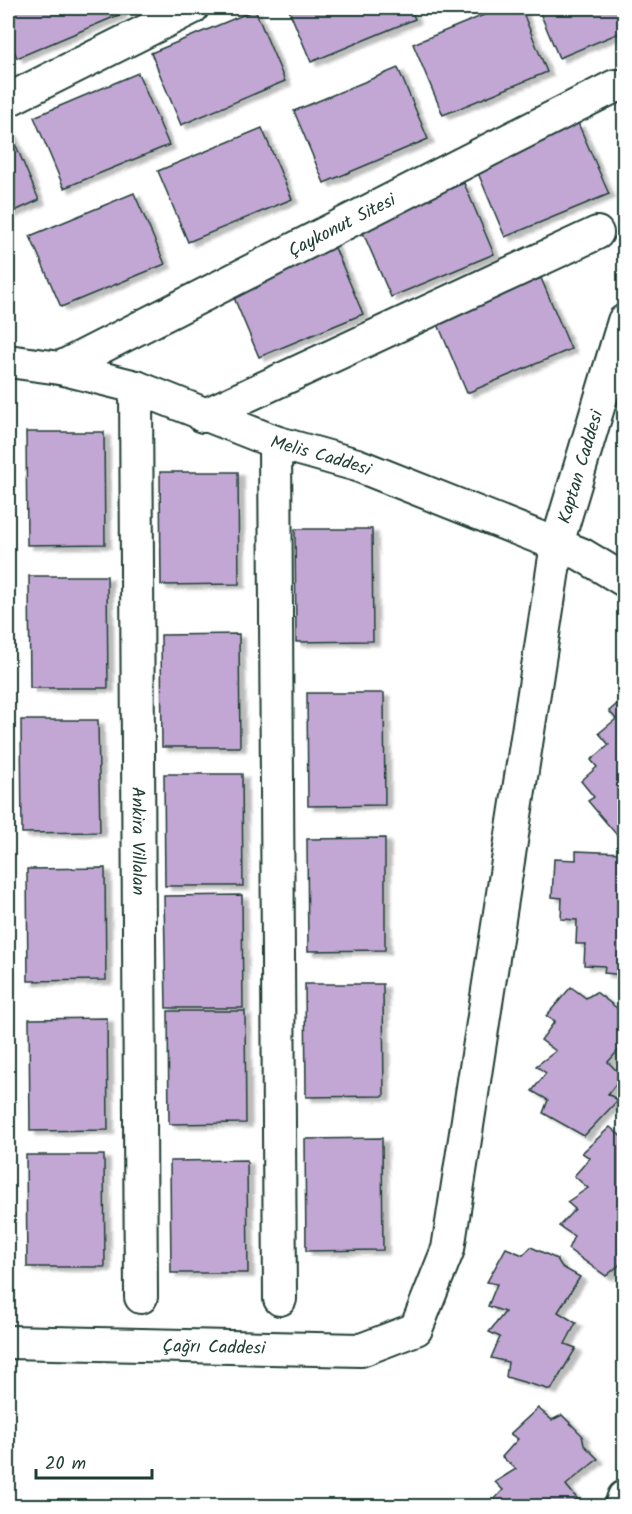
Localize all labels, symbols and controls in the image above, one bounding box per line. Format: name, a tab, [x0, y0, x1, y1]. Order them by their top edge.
street label: Çaykonut Sitesi	[283, 186, 402, 266]
street label: Kaptan Caddesi	[551, 406, 613, 528]
street label: Melis Caddesi	[267, 428, 376, 485]
street label: Ankira Villalan	[122, 787, 152, 895]
street label: Çağrı Caddesi	[162, 1333, 266, 1364]
scale bar	[36, 1442, 152, 1480]
text: 20 m	[45, 1450, 86, 1479]

